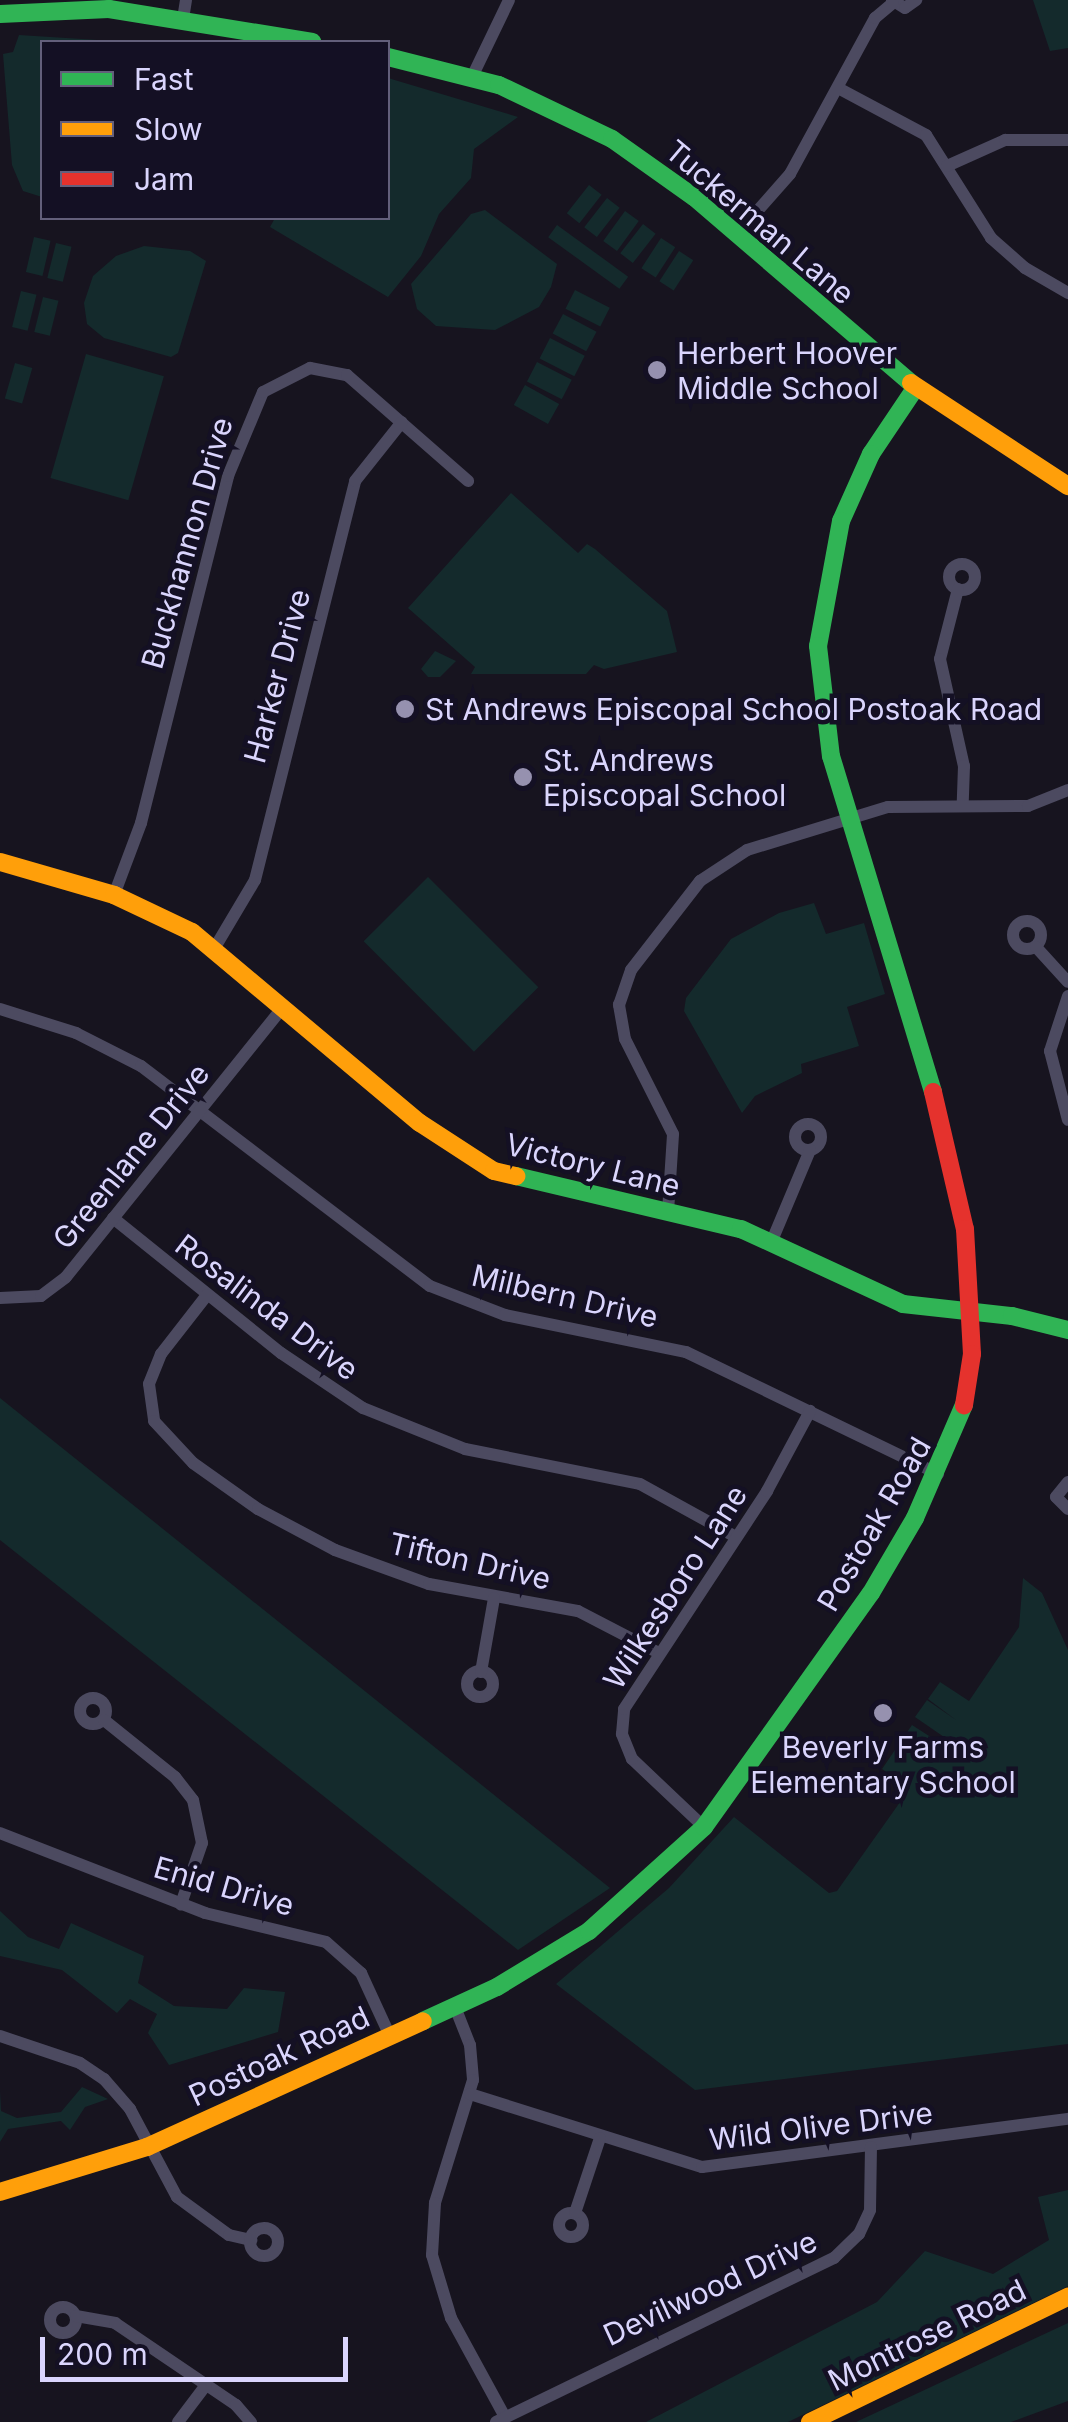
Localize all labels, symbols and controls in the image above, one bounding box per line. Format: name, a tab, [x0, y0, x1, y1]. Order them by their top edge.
legend	[40, 40, 390, 220]
text: Fast	[134, 61, 193, 97]
text: Slow	[134, 111, 203, 147]
street label: Tuckerman Lane	[658, 133, 862, 311]
text: Jam	[134, 161, 194, 197]
place label: Herbert Hoover Middle School	[677, 335, 897, 406]
marker: Herbert Hoover Middle School	[646, 359, 668, 381]
street label: Buckhannon Drive	[134, 413, 240, 673]
street label: Harker Drive	[237, 585, 317, 767]
place label: St Andrews Episcopal School Postoak Road	[425, 691, 1042, 727]
marker: St Andrews Episcopal School Postoak Road	[394, 698, 416, 720]
place label: St. Andrews Episcopal School	[543, 742, 786, 812]
marker: St. Andrews Episcopal School	[512, 766, 534, 788]
street label: Greenlane Drive	[45, 1056, 217, 1256]
street label: Victory Lane	[502, 1126, 684, 1204]
street label: Rosalinda Drive	[168, 1226, 366, 1388]
street label: Milbern Drive	[468, 1257, 662, 1335]
street label: Postoak Road	[810, 1431, 938, 1617]
street label: Wilkesboro Lane	[596, 1478, 754, 1696]
street label: Tifton Drive	[386, 1525, 554, 1597]
marker: Beverly Farms Elementary School	[872, 1702, 894, 1724]
place label: Beverly Farms Elementary School	[750, 1729, 1016, 1800]
street label: Enid Drive	[150, 1849, 298, 1923]
street label: Postoak Road	[183, 1999, 375, 2113]
street label: Wild Olive Drive	[707, 2094, 935, 2158]
street label: Devilwood Drive	[598, 2223, 822, 2353]
street label: Montrose Road	[822, 2272, 1032, 2398]
scale bar	[45, 2317, 352, 2379]
text: 200 m	[57, 2336, 148, 2372]

